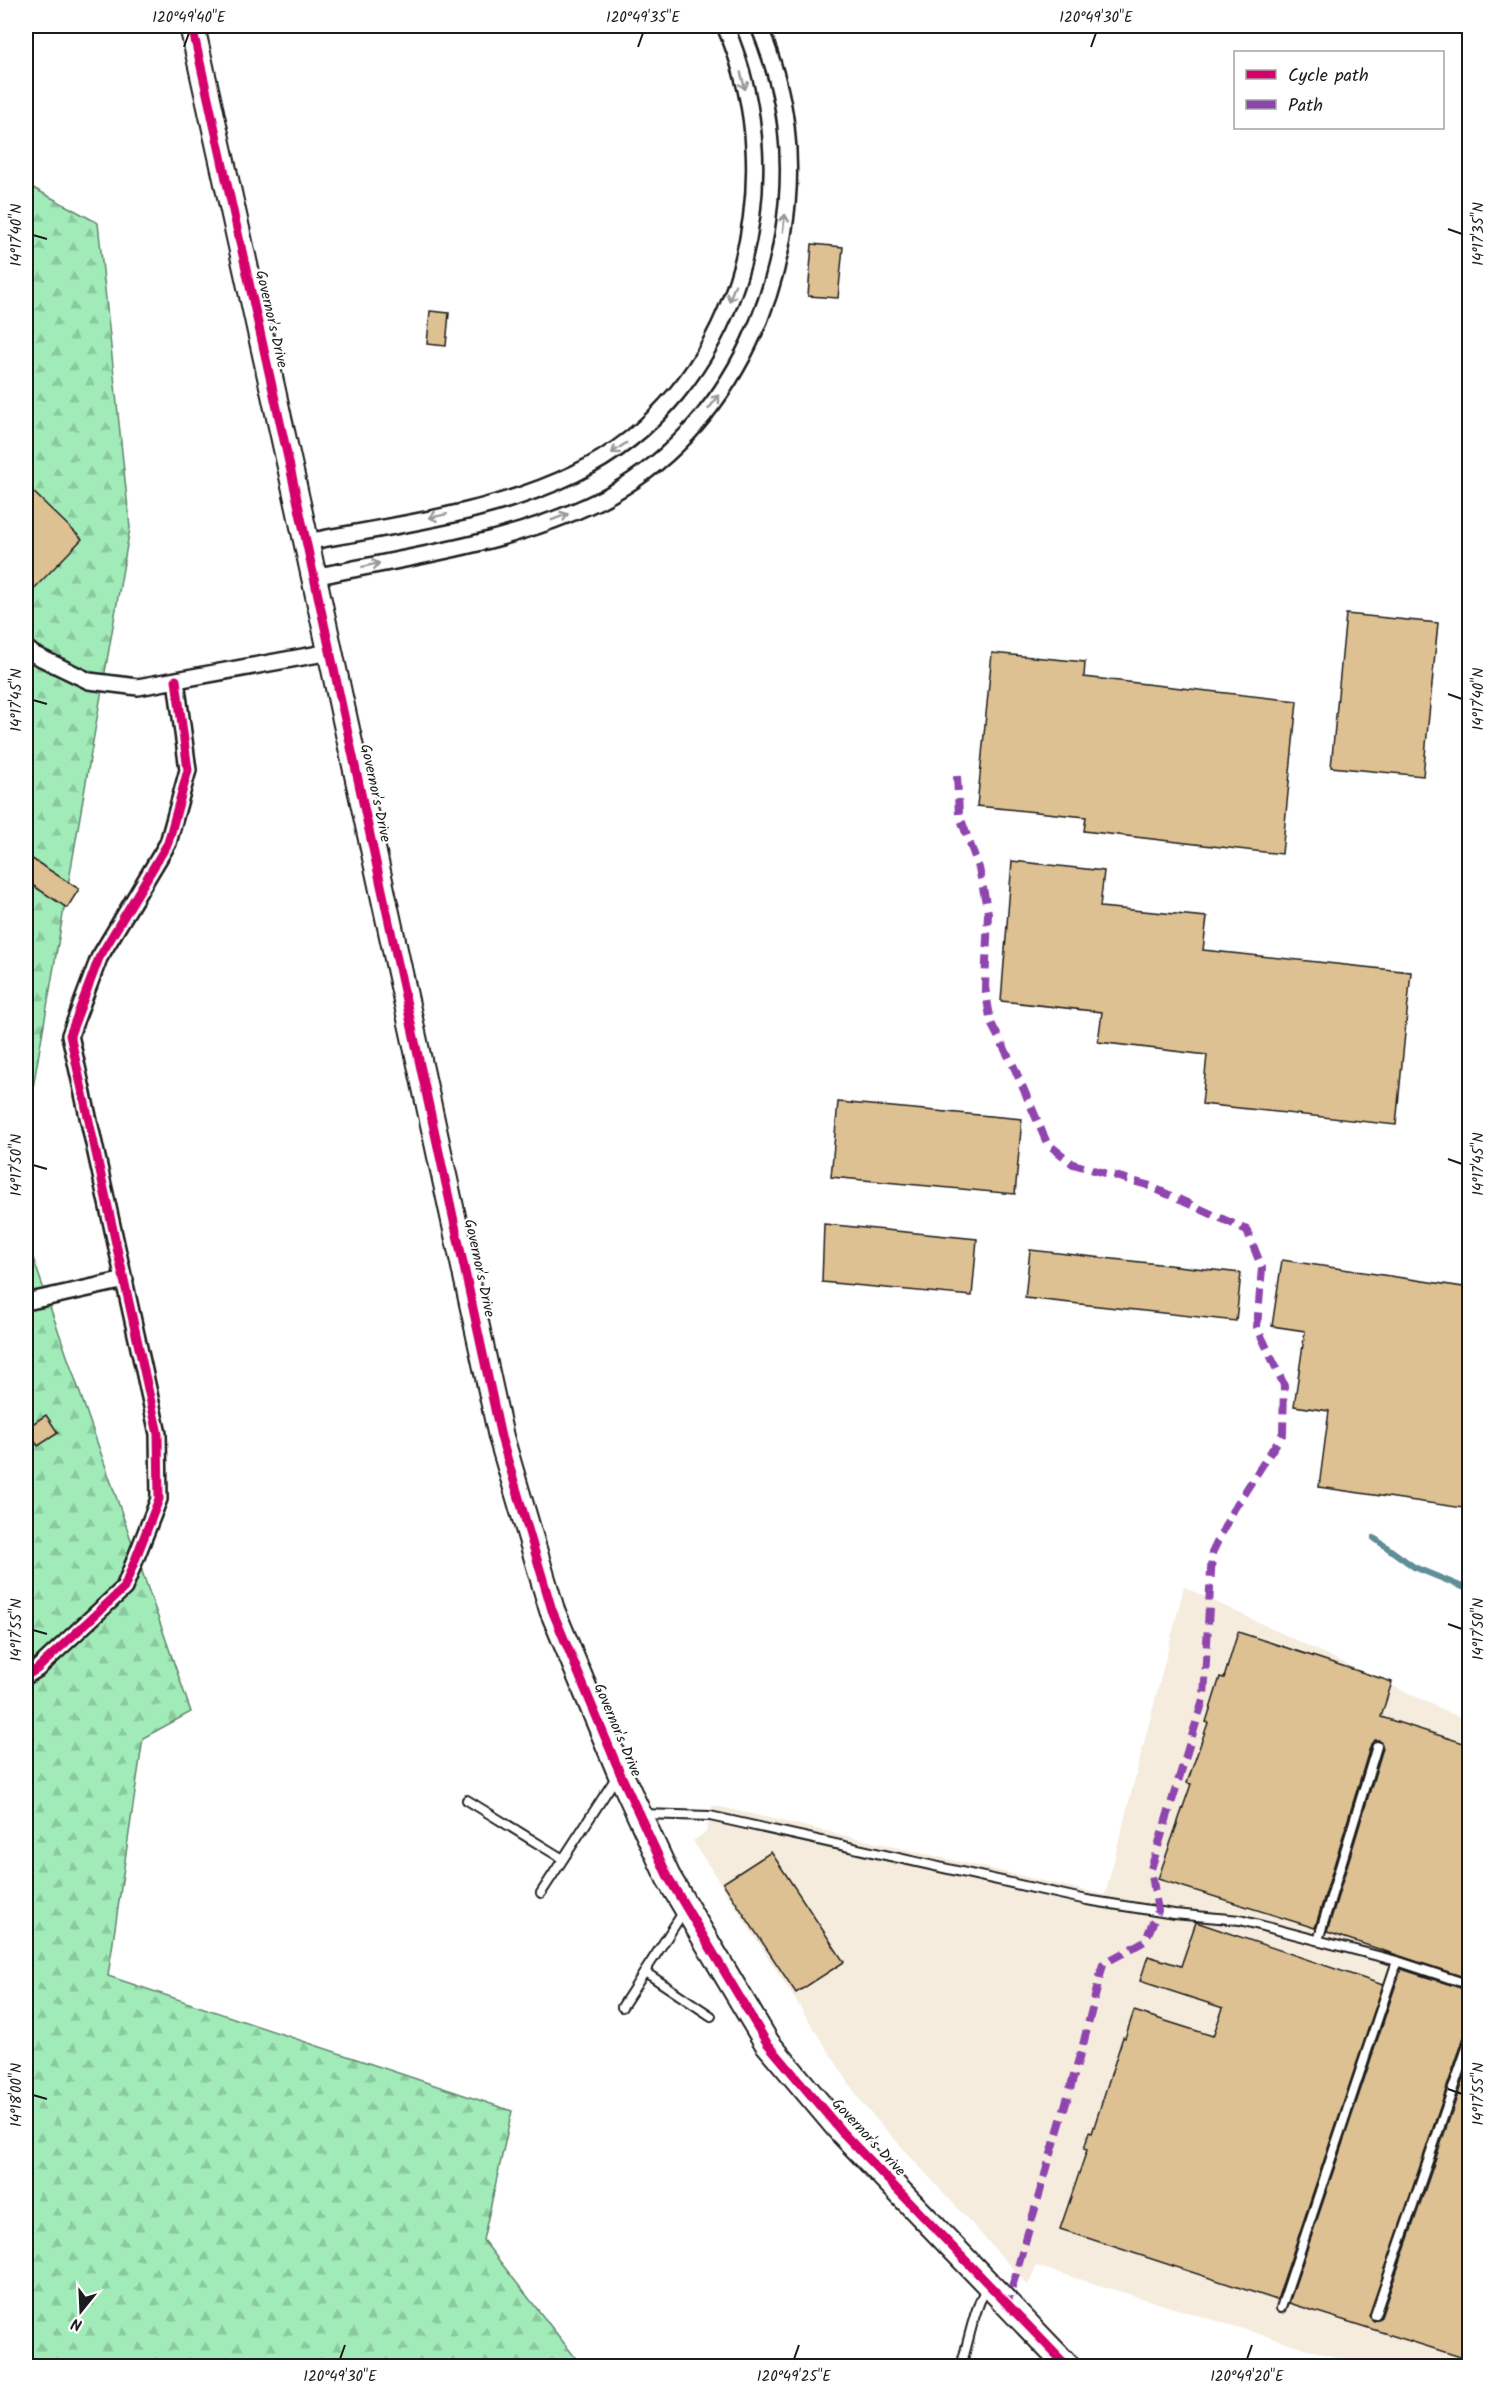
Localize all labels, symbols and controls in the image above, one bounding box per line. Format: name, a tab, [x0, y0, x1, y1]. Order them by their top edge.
text: 120°49'40"E	[152, 6, 227, 30]
text: 120°49'35"E	[606, 6, 681, 30]
text: 120°49'30"E	[1059, 6, 1134, 30]
legend	[1234, 51, 1444, 129]
text: Cycle path	[1288, 62, 1369, 91]
one-way arrow	[738, 71, 750, 90]
text: Path	[1288, 92, 1323, 121]
text: 14°17'35"N	[1467, 202, 1491, 266]
text: 14°17'40"N	[5, 204, 29, 266]
one-way arrow	[778, 213, 789, 233]
street label: Governor's Drive	[248, 268, 294, 371]
one-way arrow	[726, 283, 737, 302]
one-way arrow	[707, 394, 720, 410]
one-way arrow	[611, 442, 628, 454]
one-way arrow	[428, 511, 448, 522]
one-way arrow	[550, 511, 569, 522]
one-way arrow	[361, 559, 380, 570]
text: 14°17'45"N	[5, 668, 29, 732]
text: 14°17'40"N	[1467, 668, 1491, 730]
street label: Governor's Drive	[353, 742, 397, 845]
text: 14°17'45"N	[1467, 1132, 1491, 1196]
text: 14°17'50"N	[5, 1134, 29, 1196]
street label: Governor's Drive	[457, 1217, 501, 1320]
text: 14°17'55"N	[5, 1598, 29, 1662]
text: 14°17'50"N	[1467, 1598, 1491, 1660]
street label: Governor's Drive	[587, 1680, 648, 1781]
text: 14°17'55"N	[1467, 2062, 1491, 2126]
text: 14°18'00"N	[5, 2063, 29, 2127]
street label: Governor's Drive	[826, 2093, 911, 2182]
north arrow	[51, 2281, 111, 2341]
text: N	[68, 2310, 85, 2337]
text: 120°49'30"E	[303, 2365, 378, 2389]
text: 120°49'25"E	[757, 2365, 832, 2389]
text: 120°49'20"E	[1210, 2365, 1285, 2389]

